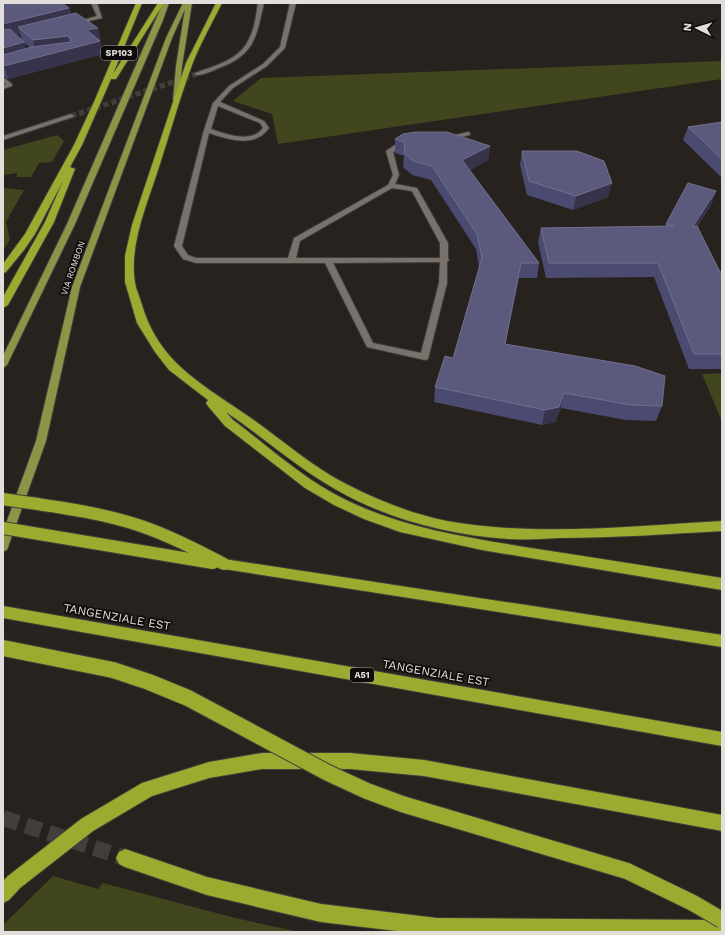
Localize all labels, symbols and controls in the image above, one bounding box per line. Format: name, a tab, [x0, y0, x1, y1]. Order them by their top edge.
north arrow	[677, 8, 717, 48]
text: N	[681, 23, 694, 32]
road number: SP103	[101, 46, 137, 60]
street label: VIA ROMBON	[59, 240, 87, 296]
street label: TANGENZIALE EST	[62, 601, 172, 633]
street label: TANGENZIALE EST	[381, 657, 491, 689]
road number: A51	[350, 668, 374, 682]

